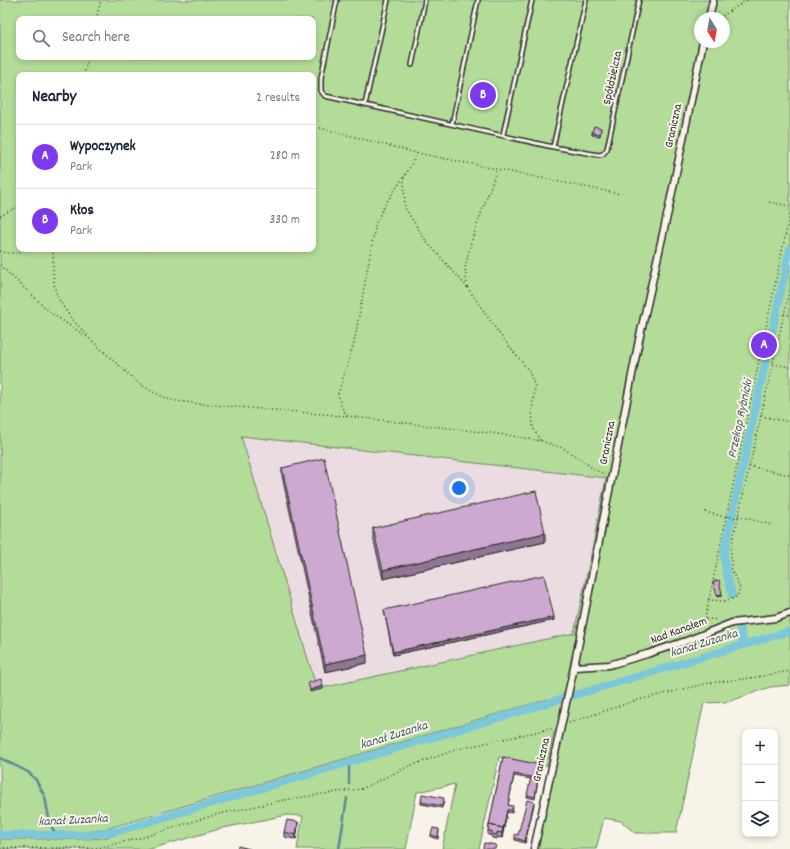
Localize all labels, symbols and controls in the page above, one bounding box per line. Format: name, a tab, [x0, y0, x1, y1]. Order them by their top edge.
north arrow	[694, 12, 730, 48]
search box	[16, 16, 316, 60]
icon: search	[30, 27, 52, 49]
text: Search here	[62, 27, 130, 49]
street label: Spółdzielcza	[599, 49, 627, 107]
pin: B	[470, 80, 496, 110]
text: Nearby	[32, 86, 76, 110]
text: 2 results	[256, 89, 300, 108]
street label: Graniczna	[661, 102, 687, 150]
text: Wypoczynek	[70, 136, 136, 158]
text: A	[41, 147, 49, 166]
text: 280 m	[270, 147, 300, 166]
text: Park	[70, 158, 92, 177]
text: Kłos	[70, 200, 94, 222]
text: B	[42, 211, 48, 230]
text: 330 m	[269, 211, 300, 230]
text: Park	[70, 222, 92, 241]
pin: A	[751, 330, 777, 360]
water label: Przekop Rybnicki	[723, 375, 759, 460]
street label: Graniczna	[595, 419, 621, 466]
your location	[449, 478, 469, 498]
street label: Nad Kanałem	[648, 613, 710, 649]
water label: kanał Zuzanka	[668, 624, 741, 663]
water label: kanał Zuzanka	[358, 716, 431, 755]
map controls	[742, 729, 778, 837]
button: +	[742, 729, 778, 765]
street label: Graniczna	[529, 736, 555, 784]
button: −	[742, 765, 778, 801]
button: layers	[742, 801, 778, 837]
water label: kanał Zuzanka	[38, 810, 109, 832]

